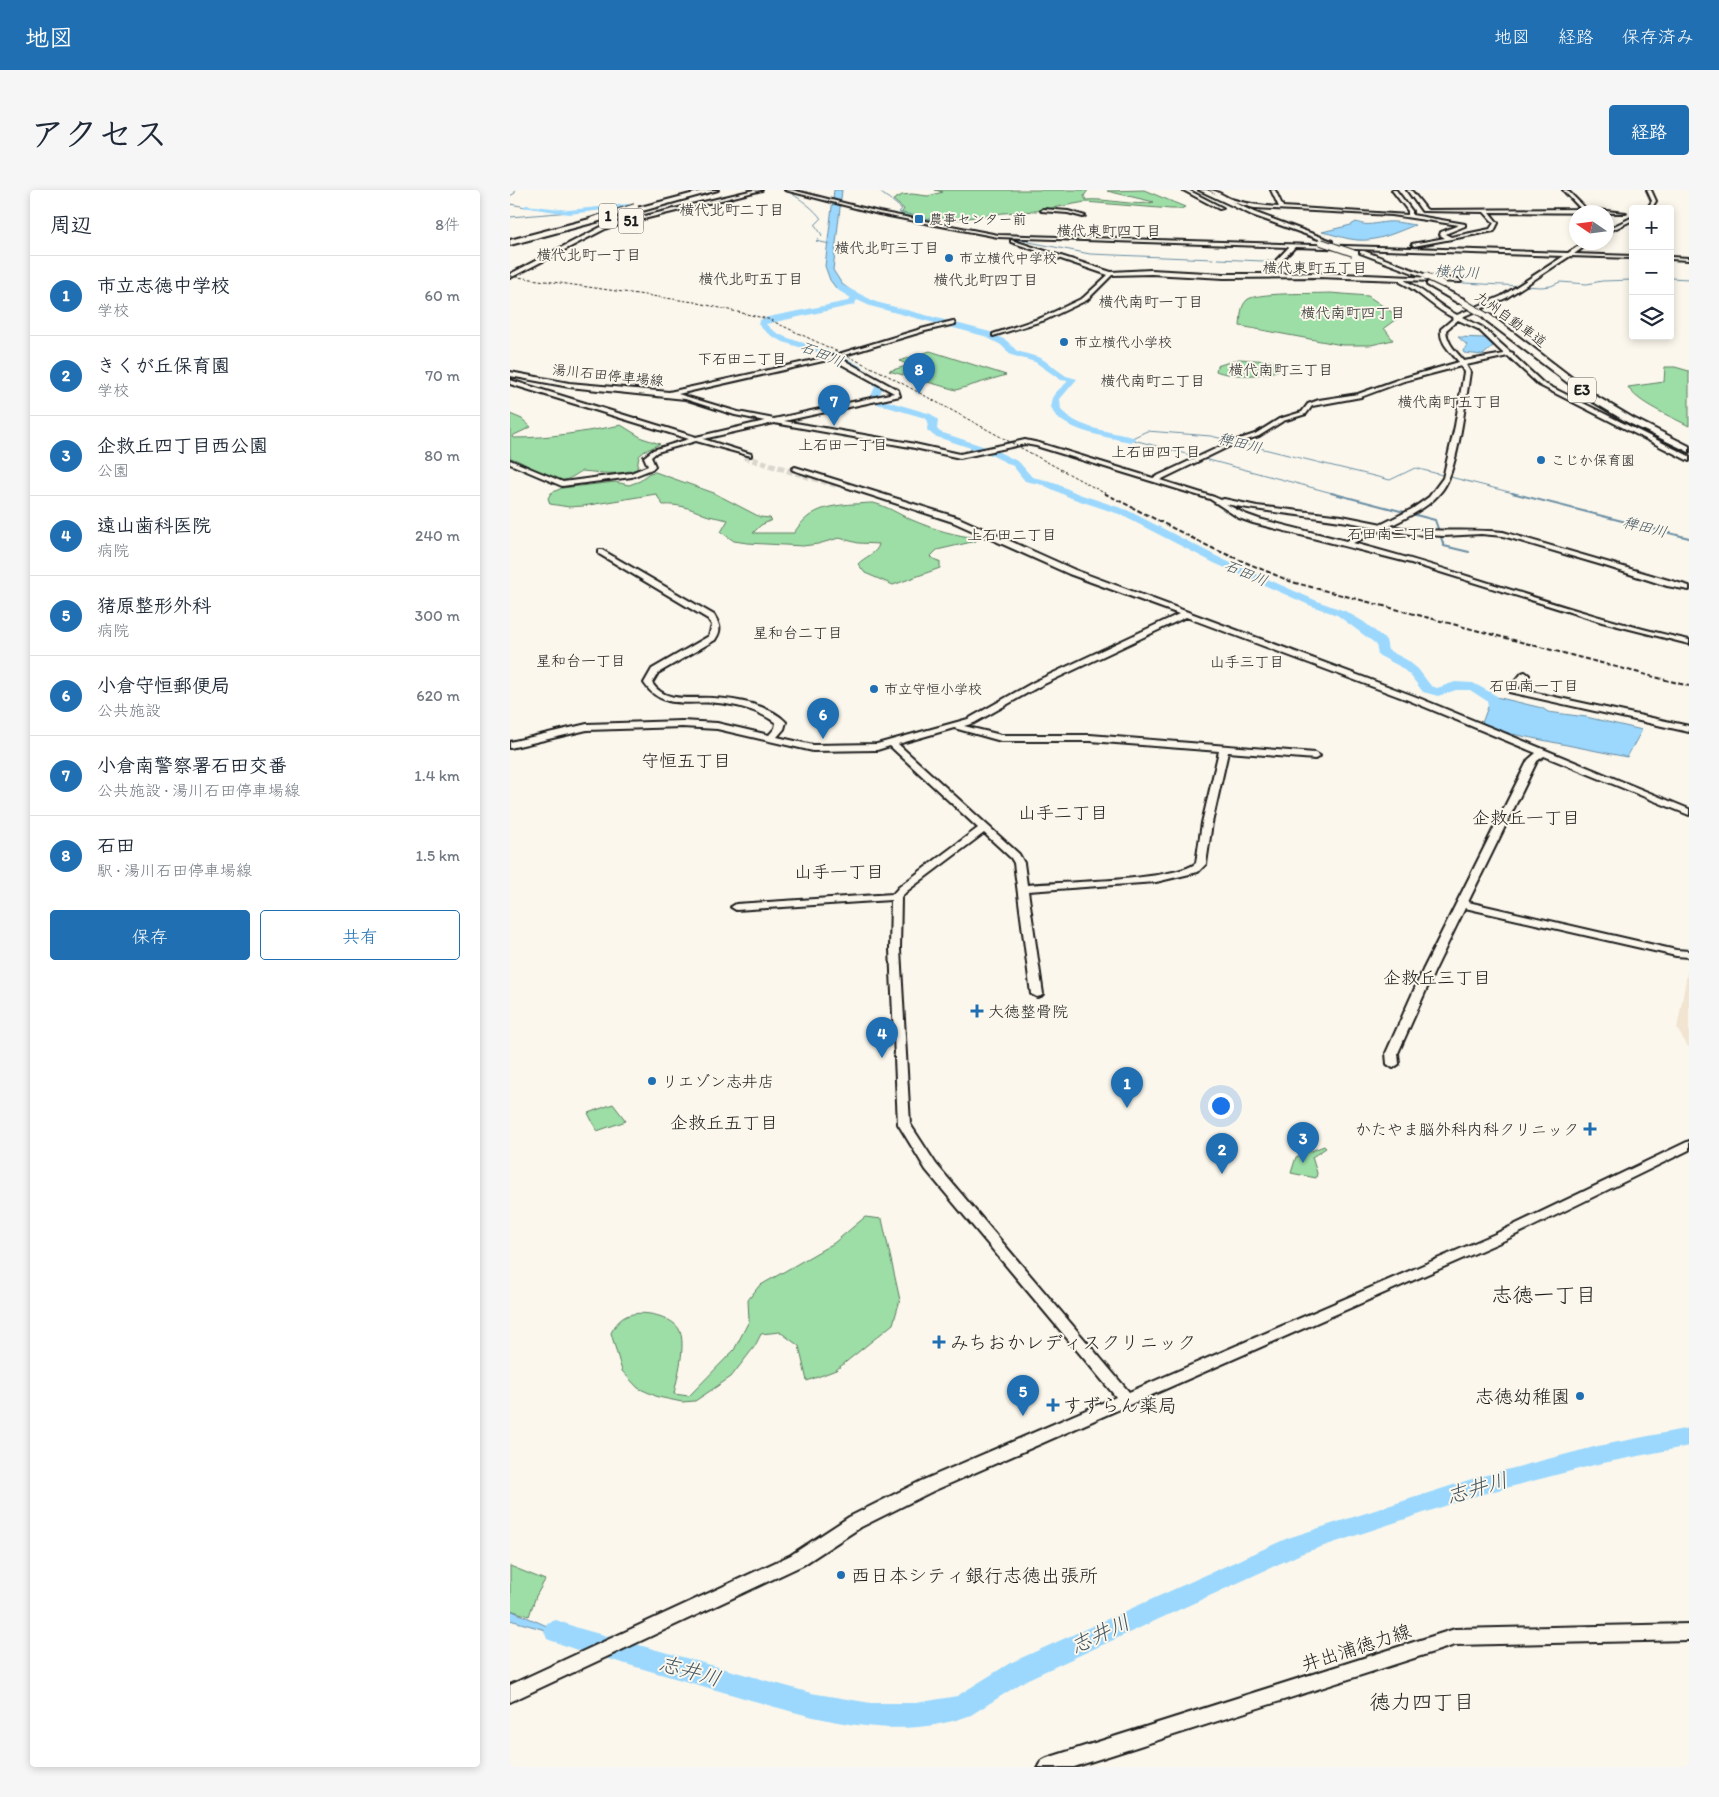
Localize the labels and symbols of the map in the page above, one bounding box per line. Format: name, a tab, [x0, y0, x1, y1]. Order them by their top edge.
district label: 横代北町二丁目	[679, 201, 785, 219]
road number: 1	[599, 204, 617, 228]
north arrow	[1569, 205, 1614, 250]
road number: 51	[618, 208, 644, 234]
place label: 農事センター前	[929, 211, 1026, 228]
marker: 農事センター前	[913, 213, 925, 225]
district label: 横代東町四丁目	[1056, 222, 1162, 240]
district label: 横代北町三丁目	[834, 239, 940, 257]
district label: 横代北町一丁目	[536, 246, 642, 264]
place label: 市立横代中学校	[959, 250, 1057, 267]
marker: 市立横代中学校	[943, 252, 955, 264]
district label: 横代東町五丁目	[1262, 259, 1368, 277]
water label: 横代川	[1434, 262, 1480, 282]
district label: 横代北町五丁目	[698, 270, 804, 288]
district label: 横代北町四丁目	[933, 271, 1039, 289]
street label: 九州自動車道	[1472, 288, 1550, 351]
district label: 横代南町一丁目	[1098, 293, 1204, 311]
district label: 横代南町四丁目	[1300, 304, 1406, 322]
place label: 市立横代小学校	[1074, 334, 1172, 351]
marker: 市立横代小学校	[1058, 336, 1070, 348]
water label: 石田川	[798, 337, 846, 371]
district label: 下石田二丁目	[697, 350, 787, 368]
pin: 8	[903, 353, 935, 394]
street label: 湯川石田停車場線	[551, 361, 665, 390]
district label: 横代南町三丁目	[1228, 361, 1334, 379]
district label: 横代南町二丁目	[1100, 372, 1206, 390]
road number: E3	[1568, 378, 1596, 402]
pin: 7	[818, 385, 850, 426]
district label: 横代南町五丁目	[1397, 393, 1503, 411]
water label: 稗田川	[1216, 429, 1264, 457]
district label: 上石田一丁目	[798, 436, 888, 454]
district label: 上石田四丁目	[1111, 443, 1201, 461]
place label: こじか保育園	[1551, 452, 1635, 469]
marker: こじか保育園	[1535, 454, 1547, 466]
water label: 稗田川	[1621, 513, 1669, 541]
district label: 石田南二丁目	[1347, 525, 1437, 543]
district label: 上石田二丁目	[967, 526, 1057, 544]
water label: 石田川	[1222, 556, 1270, 590]
district label: 星和台二丁目	[753, 624, 843, 642]
district label: 星和台一丁目	[536, 652, 626, 670]
district label: 山手三丁目	[1209, 653, 1285, 671]
district label: 石田南一丁目	[1489, 677, 1579, 695]
place label: 市立守恒小学校	[884, 681, 982, 698]
marker: 市立守恒小学校	[868, 683, 880, 695]
pin: 6	[807, 698, 839, 739]
district label: 守恒五丁目	[641, 750, 731, 772]
district label: 山手二丁目	[1018, 802, 1108, 824]
district label: 企救丘一丁目	[1472, 807, 1580, 829]
district label: 山手一丁目	[794, 861, 884, 883]
district label: 企救丘三丁目	[1383, 967, 1491, 989]
place label: 大徳整骨院	[988, 1002, 1068, 1021]
marker: 大徳整骨院	[970, 1004, 984, 1018]
pin: 4	[866, 1017, 898, 1058]
pin: 1	[1111, 1067, 1143, 1108]
place label: リエゾン志井店	[662, 1072, 774, 1091]
marker: リエゾン志井店	[646, 1075, 658, 1087]
your location	[1208, 1093, 1234, 1119]
district label: 企救丘五丁目	[670, 1112, 778, 1134]
place label: かたやま脳外科内科クリニック	[1355, 1120, 1579, 1139]
pin: 3	[1287, 1122, 1319, 1163]
marker: かたやま脳外科内科クリニック	[1583, 1122, 1597, 1136]
pin: 2	[1206, 1133, 1238, 1174]
district label: 志徳一丁目	[1492, 1282, 1597, 1307]
place label: みちおかレディスクリニック	[950, 1331, 1196, 1354]
marker: みちおかレディスクリニック	[932, 1335, 946, 1349]
pin: 5	[1007, 1375, 1039, 1416]
place label: 志徳幼稚園	[1475, 1385, 1570, 1408]
marker: 志徳幼稚園	[1574, 1390, 1586, 1402]
place label: すずらん薬局	[1063, 1394, 1177, 1417]
marker: すずらん薬局	[1047, 1399, 1059, 1411]
water label: 志井川	[1443, 1467, 1511, 1508]
place label: 西日本シティ銀行志徳出張所	[851, 1564, 1098, 1587]
marker: 西日本シティ銀行志徳出張所	[835, 1569, 847, 1581]
water label: 志井川	[1066, 1609, 1134, 1658]
street label: 井出浦徳力線	[1298, 1619, 1414, 1676]
water label: 志井川	[656, 1650, 724, 1691]
district label: 徳力四丁目	[1370, 1689, 1475, 1714]

